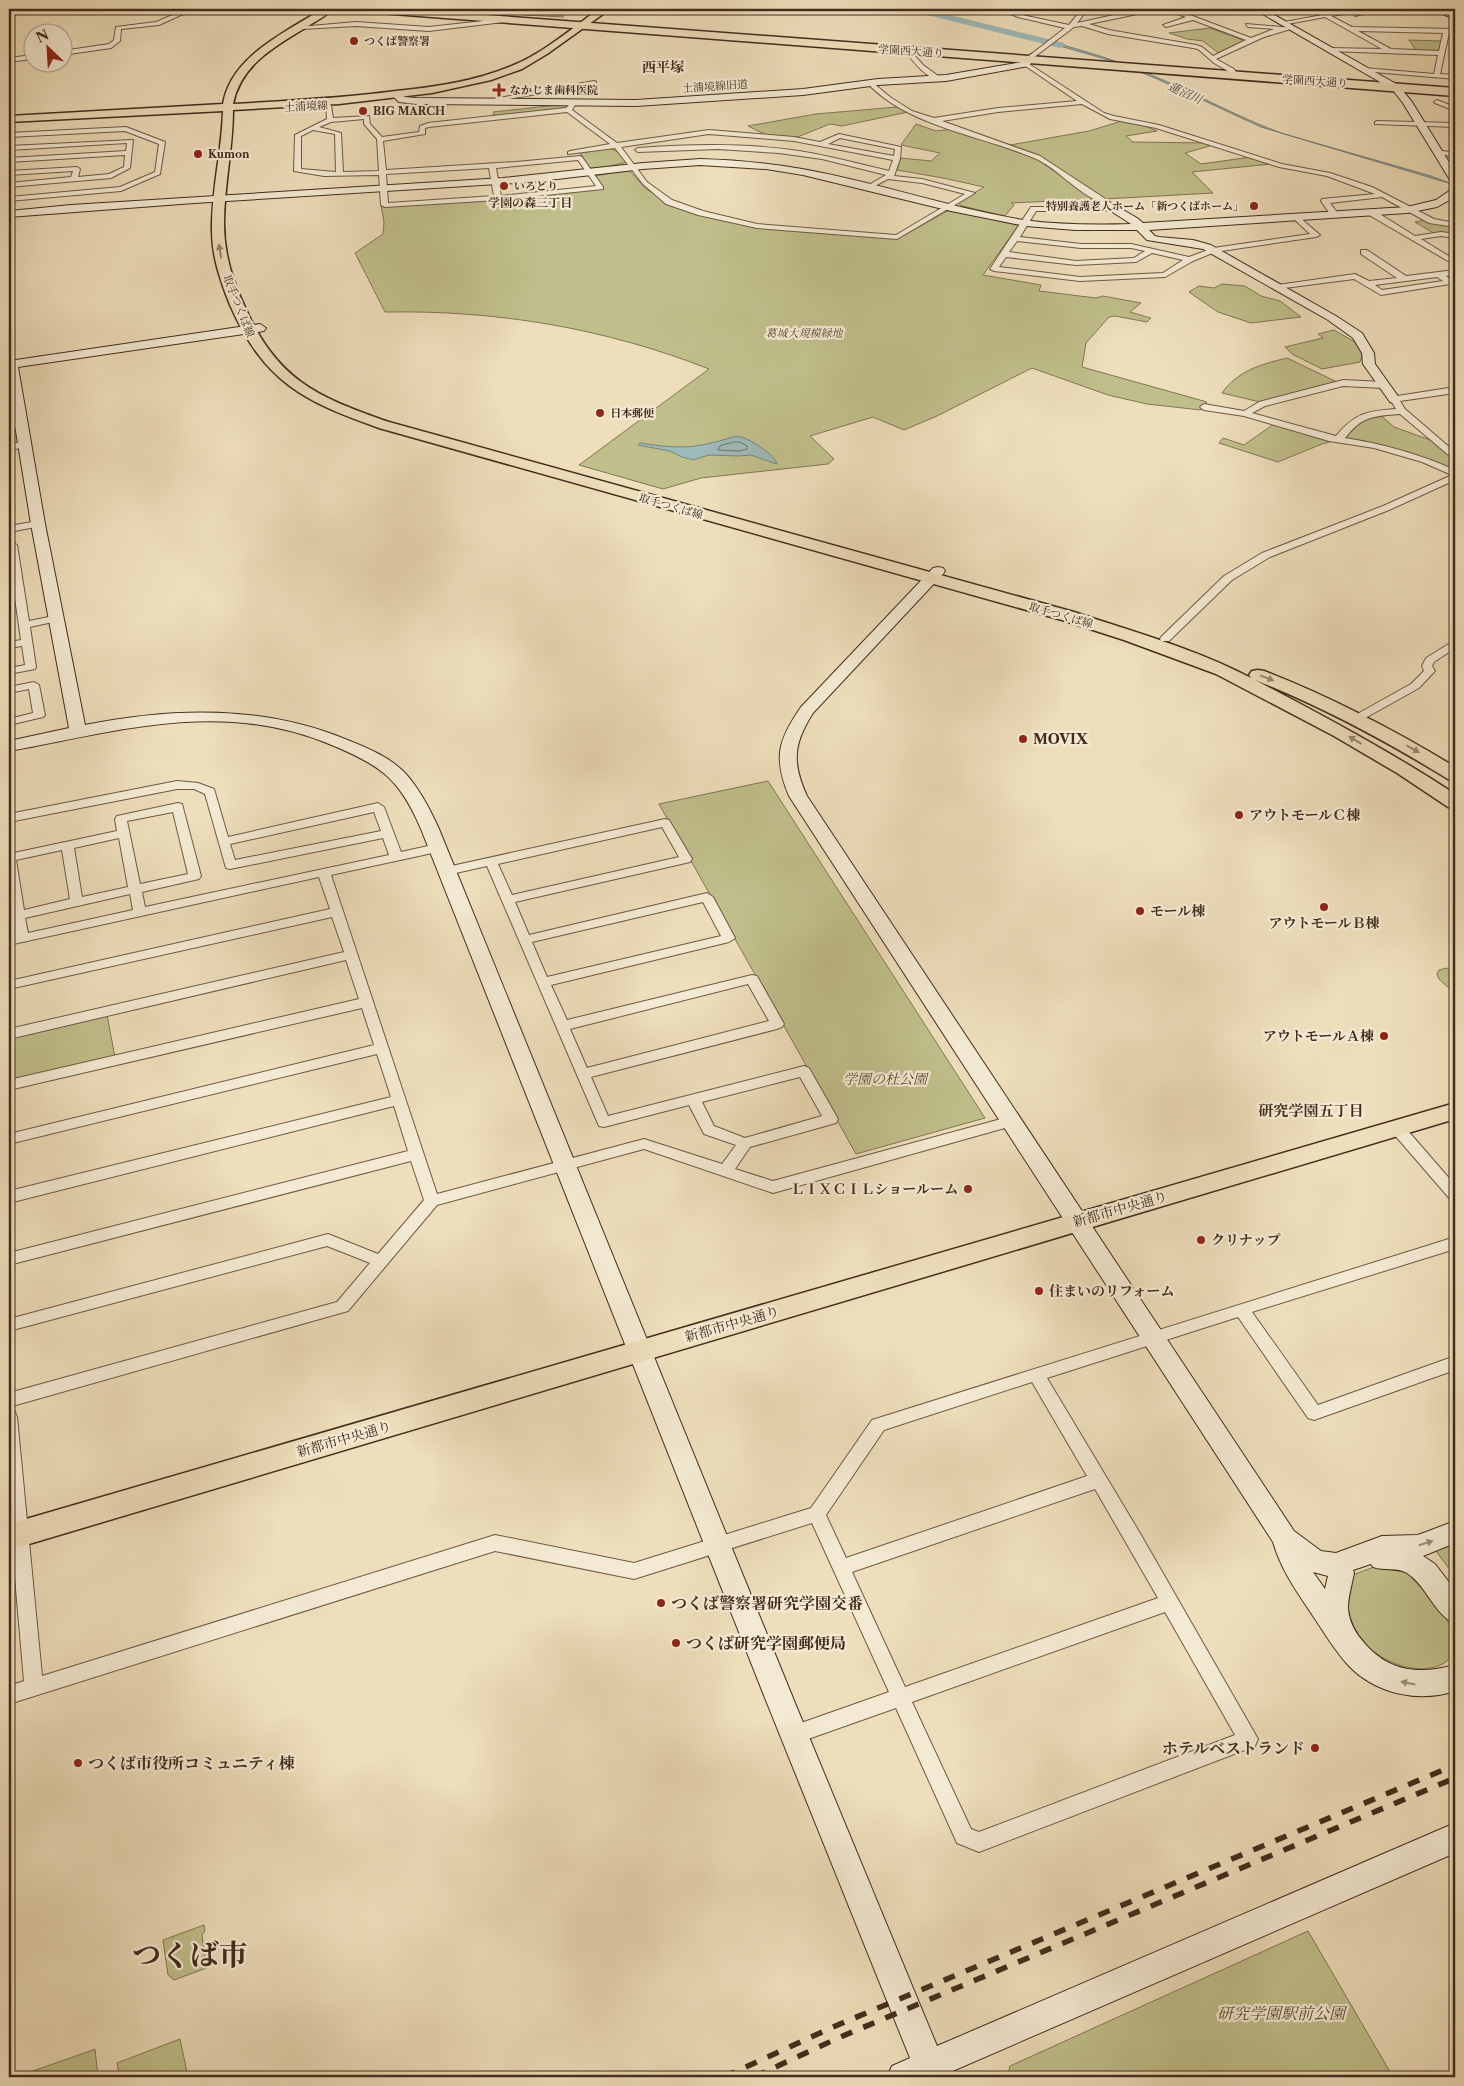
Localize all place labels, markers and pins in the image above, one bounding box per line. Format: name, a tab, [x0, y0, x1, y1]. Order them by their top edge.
place label: つくば警察署	[364, 34, 430, 48]
marker: つくば警察署	[348, 35, 360, 47]
marker: なかじま歯科医院	[492, 83, 506, 97]
place label: なかじま歯科医院	[510, 83, 598, 97]
place label: BIG MARCH	[373, 104, 445, 118]
marker: BIG MARCH	[357, 105, 369, 117]
place label: Kumon	[208, 147, 250, 161]
marker: Kumon	[192, 148, 204, 160]
place label: いろどり	[514, 179, 558, 193]
marker: いろどり	[498, 180, 510, 192]
place label: 特別養護老人ホーム「新つくばホーム」	[1046, 199, 1244, 213]
marker: 特別養護老人ホーム「新つくばホーム」	[1248, 200, 1260, 212]
place label: 日本郵便	[610, 406, 654, 420]
marker: 日本郵便	[594, 407, 606, 419]
place label: MOVIX	[1033, 730, 1088, 748]
marker: MOVIX	[1017, 733, 1029, 745]
place label: アウトモールＣ棟	[1249, 806, 1360, 824]
marker: アウトモールＣ棟	[1233, 809, 1245, 821]
marker: アウトモールＢ棟	[1318, 901, 1330, 913]
place label: モール棟	[1150, 902, 1205, 920]
marker: モール棟	[1134, 905, 1146, 917]
place label: アウトモールＢ棟	[1268, 914, 1380, 932]
place label: アウトモールＡ棟	[1263, 1027, 1374, 1045]
marker: アウトモールＡ棟	[1378, 1030, 1390, 1042]
place label: ＬＩＸＣＩＬショールーム	[791, 1180, 958, 1198]
marker: ＬＩＸＣＩＬショールーム	[962, 1183, 974, 1195]
place label: クリナップ	[1211, 1231, 1280, 1249]
marker: クリナップ	[1195, 1234, 1207, 1246]
place label: 住まいのリフォーム	[1049, 1282, 1174, 1300]
marker: 住まいのリフォーム	[1033, 1285, 1045, 1297]
place label: つくば警察署研究学園交番	[671, 1593, 863, 1613]
marker: つくば警察署研究学園交番	[655, 1597, 667, 1609]
place label: つくば研究学園郵便局	[686, 1633, 846, 1653]
marker: つくば研究学園郵便局	[670, 1637, 682, 1649]
place label: ホテルベストランド	[1162, 1738, 1305, 1758]
marker: ホテルベストランド	[1309, 1742, 1321, 1754]
place label: つくば市役所コミュニティ棟	[88, 1753, 294, 1773]
marker: つくば市役所コミュニティ棟	[72, 1757, 84, 1769]

